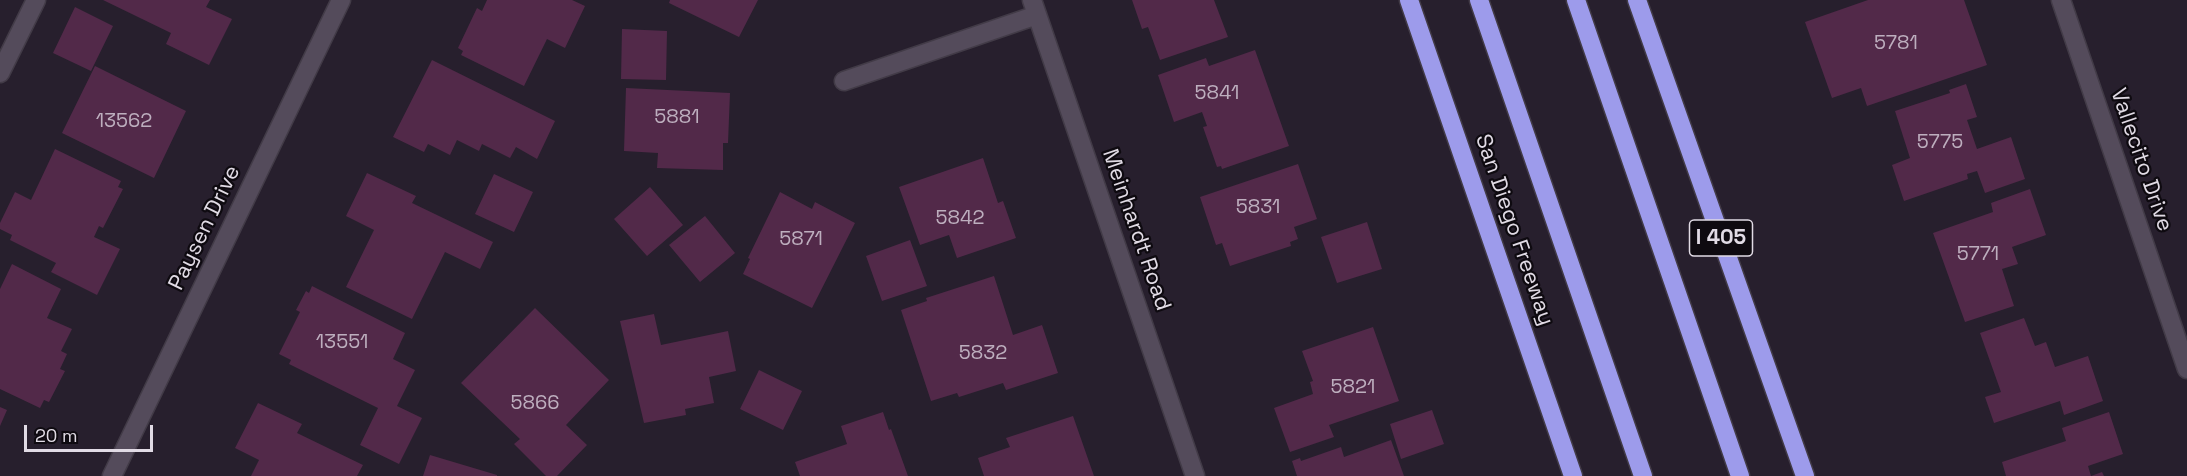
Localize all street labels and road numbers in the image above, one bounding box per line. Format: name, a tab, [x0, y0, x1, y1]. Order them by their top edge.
street label: Vallecito Drive	[2104, 85, 2178, 235]
street label: San Diego Freeway	[1469, 131, 1559, 329]
street label: Meinhardt Road	[1096, 146, 1176, 314]
street label: Paysen Drive	[163, 161, 247, 295]
road number: I 405	[1690, 220, 1752, 256]

